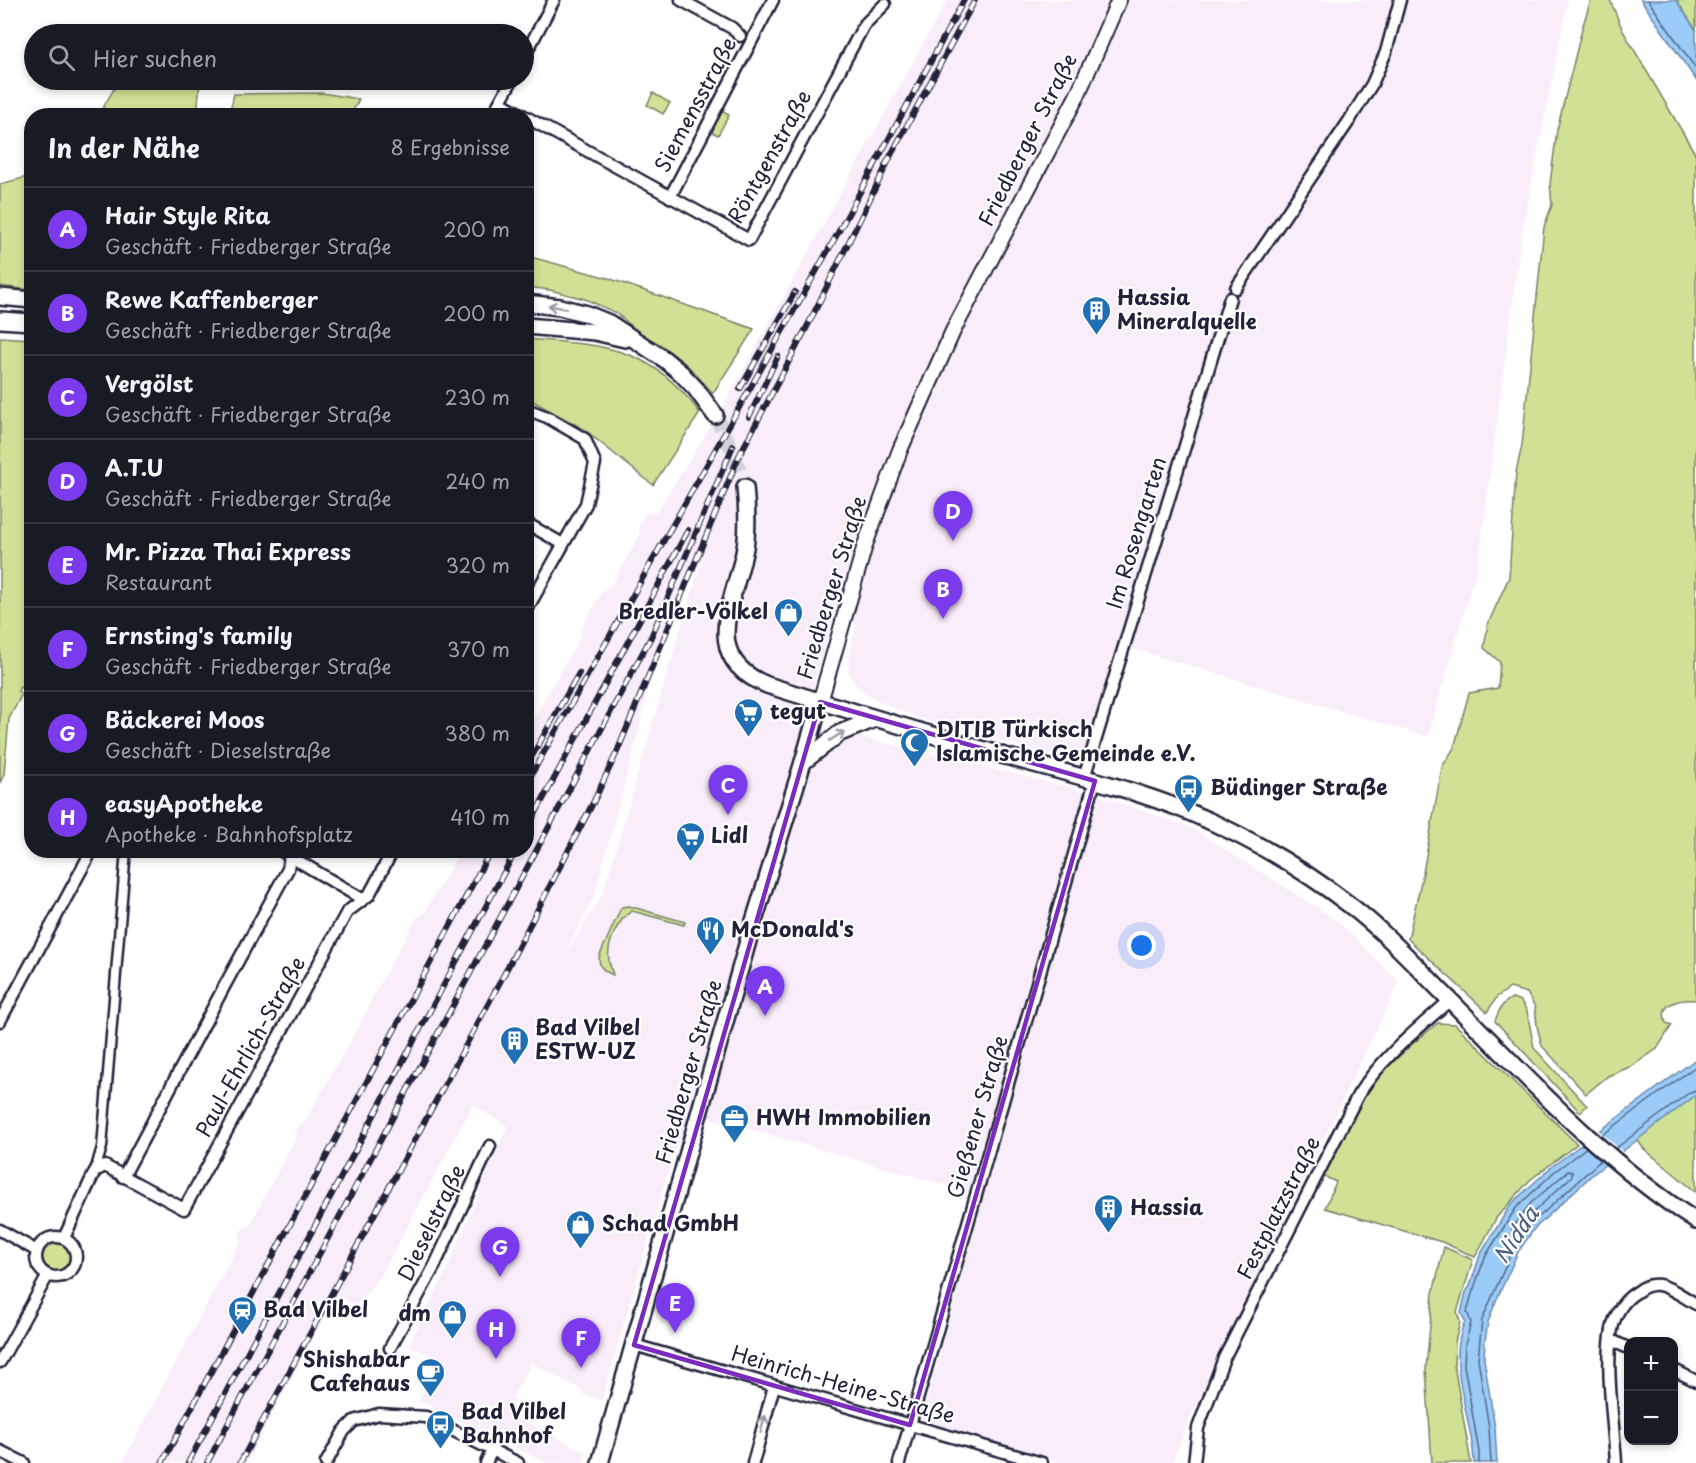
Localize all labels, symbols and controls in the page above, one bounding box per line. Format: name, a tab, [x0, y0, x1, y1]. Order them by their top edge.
search box	[24, 24, 534, 90]
street label: Siemensstraße	[645, 31, 743, 177]
icon: search	[45, 41, 78, 74]
text: Hier suchen	[93, 41, 217, 74]
street label: Friedberger Straße	[969, 47, 1084, 231]
street label: Röntgenstraße	[718, 83, 818, 229]
text: In der Nähe	[48, 128, 200, 167]
text: 8 Ergebnisse	[390, 132, 510, 162]
text: Hair Style Rita	[105, 198, 271, 231]
text: A	[60, 214, 75, 244]
text: 200 m	[443, 214, 510, 244]
text: Geschäft · Friedberger Straße	[105, 231, 391, 261]
place label: Hassia Mineralquelle	[1117, 280, 1257, 336]
text: Rewe Kaffenberger	[105, 282, 318, 315]
building icon: Hassia Mineralquelle	[1080, 294, 1112, 336]
text: B	[61, 298, 74, 328]
text: 200 m	[443, 298, 510, 328]
one-way arrow	[548, 301, 567, 312]
text: Geschäft · Friedberger Straße	[105, 315, 391, 345]
text: Vergölst	[105, 366, 193, 399]
text: C	[60, 382, 75, 412]
text: 230 m	[445, 382, 510, 412]
text: Geschäft · Friedberger Straße	[105, 399, 391, 429]
text: A.T.U	[105, 450, 163, 483]
street label: Im Rosengarten	[1097, 452, 1173, 613]
text: D	[60, 466, 75, 496]
text: 240 m	[445, 466, 510, 496]
text: Geschäft · Friedberger Straße	[105, 483, 391, 513]
street label: Friedberger Straße	[787, 492, 873, 683]
pin: D	[934, 492, 972, 541]
text: Mr. Pizza Thai Express	[105, 534, 351, 567]
text: E	[61, 550, 74, 580]
text: 320 m	[446, 550, 510, 580]
text: Restaurant	[105, 567, 212, 597]
pin: B	[924, 570, 962, 619]
place label: Bredler-Völkel	[618, 594, 768, 626]
shop icon: Bredler-Völkel	[773, 596, 805, 638]
text: Ernsting's family	[105, 618, 293, 651]
text: F	[62, 634, 73, 664]
text: 370 m	[447, 634, 510, 664]
text: Geschäft · Friedberger Straße	[105, 651, 391, 681]
place label: tegut	[770, 694, 826, 726]
supermarket icon: tegut	[733, 696, 765, 738]
text: Bäckerei Moos	[105, 702, 265, 735]
place label: DITIB Türkisch Islamische Gemeinde e.V.	[936, 712, 1196, 768]
text: G	[59, 718, 76, 748]
text: 380 m	[444, 718, 510, 748]
mosque icon: DITIB Türkisch Islamische Gemeinde e.V.	[899, 726, 931, 768]
one-way arrow	[828, 730, 845, 742]
text: Geschäft · Dieselstraße	[105, 735, 331, 765]
pin: C	[708, 766, 748, 815]
place label: Büdinger Straße	[1210, 770, 1388, 802]
bus stop icon: Büdinger Straße	[1173, 772, 1205, 814]
text: easyApotheke	[105, 786, 263, 819]
text: H	[60, 802, 75, 832]
text: 410 m	[450, 802, 510, 832]
place label: Lidl	[711, 818, 748, 850]
text: Apotheke · Bahnhofsplatz	[105, 819, 352, 849]
supermarket icon: Lidl	[674, 820, 706, 862]
place label: McDonald's	[731, 912, 854, 944]
restaurant icon: McDonald's	[694, 914, 726, 956]
your location	[1127, 931, 1156, 960]
street label: Paul-Ehrlich-Straße	[186, 950, 312, 1142]
pin: A	[746, 966, 784, 1016]
street label: Friedberger Straße	[645, 976, 729, 1167]
place label: Bad Vilbel ESTW-UZ	[535, 1010, 640, 1066]
building icon: Bad Vilbel ESTW-UZ	[498, 1024, 530, 1066]
street label: Gießener Straße	[938, 1031, 1015, 1202]
place label: HWH Immobilien	[756, 1100, 931, 1132]
office icon: HWH Immobilien	[719, 1102, 751, 1144]
street label: Festplatzstraße	[1227, 1130, 1327, 1284]
street label: Dieselstraße	[388, 1159, 472, 1286]
place label: Hassia	[1130, 1190, 1204, 1222]
building icon: Hassia	[1093, 1192, 1125, 1234]
water label: Nidda	[1484, 1198, 1547, 1269]
place label: Schad GmbH	[602, 1206, 739, 1238]
shop icon: Schad GmbH	[565, 1208, 597, 1250]
pin: G	[480, 1228, 520, 1277]
pin: E	[656, 1284, 694, 1333]
place label: Bad Vilbel	[263, 1292, 368, 1324]
station icon: Bad Vilbel	[226, 1294, 258, 1336]
place label: dm	[398, 1296, 431, 1328]
shop icon: dm	[436, 1298, 468, 1340]
pin: H	[476, 1310, 516, 1359]
pin: F	[562, 1318, 600, 1368]
street label: Heinrich-Heine-Straße	[728, 1336, 959, 1430]
map controls	[1624, 1337, 1678, 1445]
button: +	[1624, 1337, 1678, 1391]
place label: Shishabar Cafehaus	[303, 1342, 410, 1398]
cafe icon: Shishabar Cafehaus	[415, 1356, 447, 1398]
button: −	[1624, 1391, 1678, 1445]
place label: Bad Vilbel Bahnhof	[461, 1394, 566, 1450]
bus stop icon: Bad Vilbel Bahnhof	[424, 1408, 456, 1450]
one-way arrow	[758, 1415, 770, 1434]

